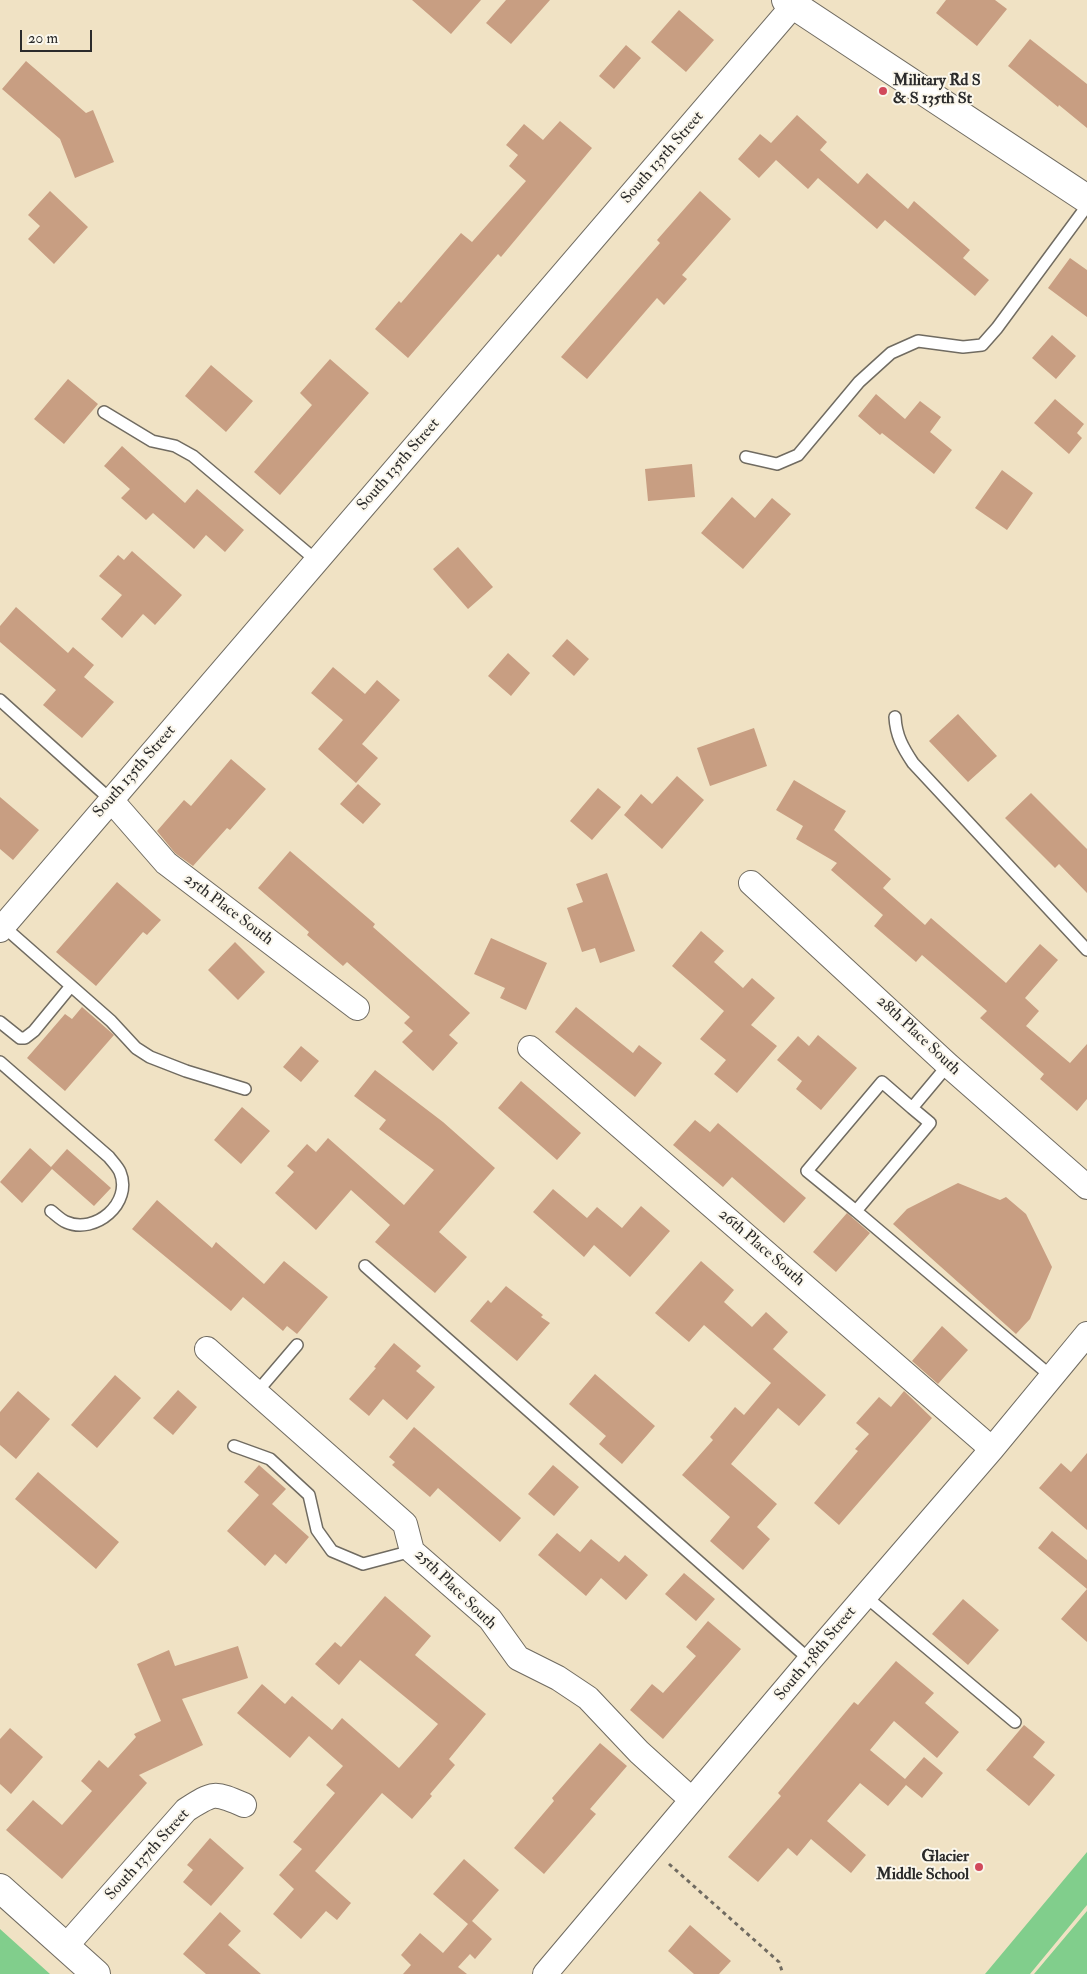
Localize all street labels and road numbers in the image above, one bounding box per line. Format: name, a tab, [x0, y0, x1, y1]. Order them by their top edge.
street label: South 135th Street	[618, 108, 708, 208]
street label: South 135th Street	[354, 415, 444, 515]
street label: South 135th Street	[90, 722, 180, 822]
street label: 25th Place South	[179, 870, 277, 950]
street label: 28th Place South	[872, 992, 964, 1080]
street label: 26th Place South	[714, 1205, 808, 1291]
street label: 25th Place South	[410, 1546, 500, 1634]
street label: South 138th Street	[771, 1603, 861, 1705]
street label: South 137th Street	[102, 1805, 194, 1905]

